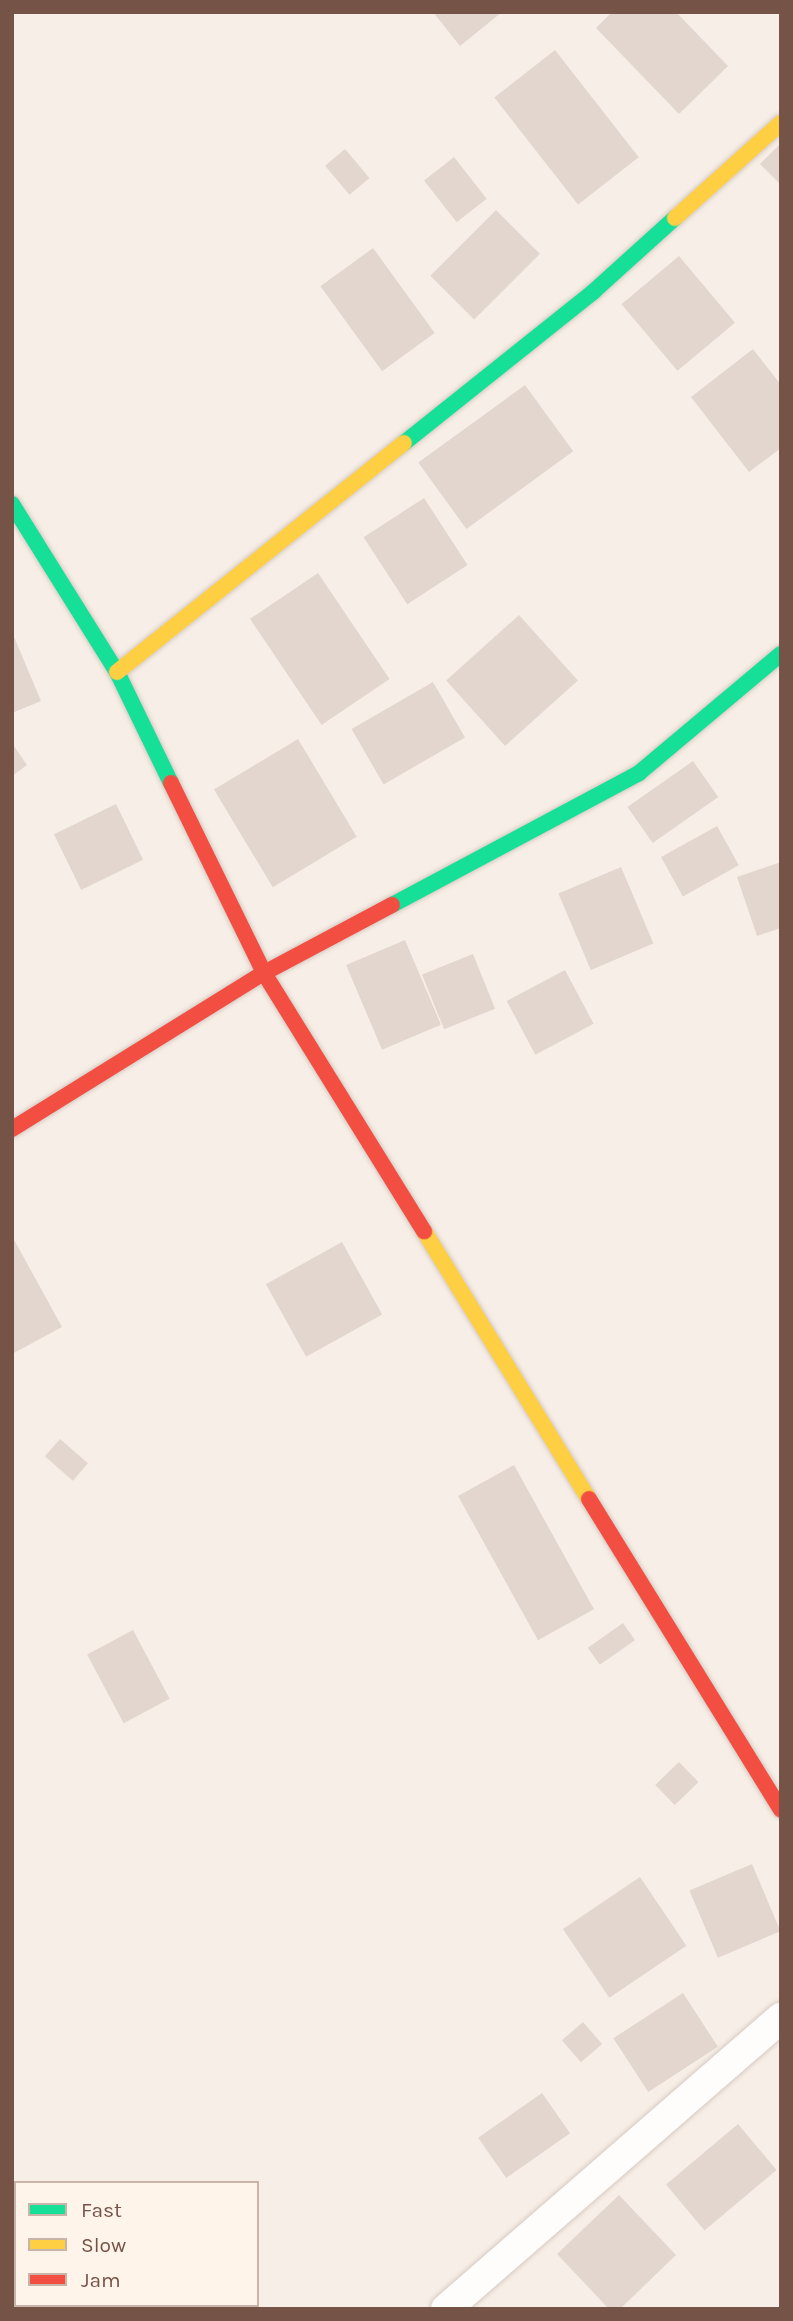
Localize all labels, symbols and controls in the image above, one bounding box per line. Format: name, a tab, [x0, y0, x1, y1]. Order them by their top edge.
legend	[14, 2181, 259, 2307]
text: Fast	[81, 2198, 122, 2222]
text: Slow	[81, 2233, 126, 2257]
text: Jam	[81, 2268, 121, 2292]

